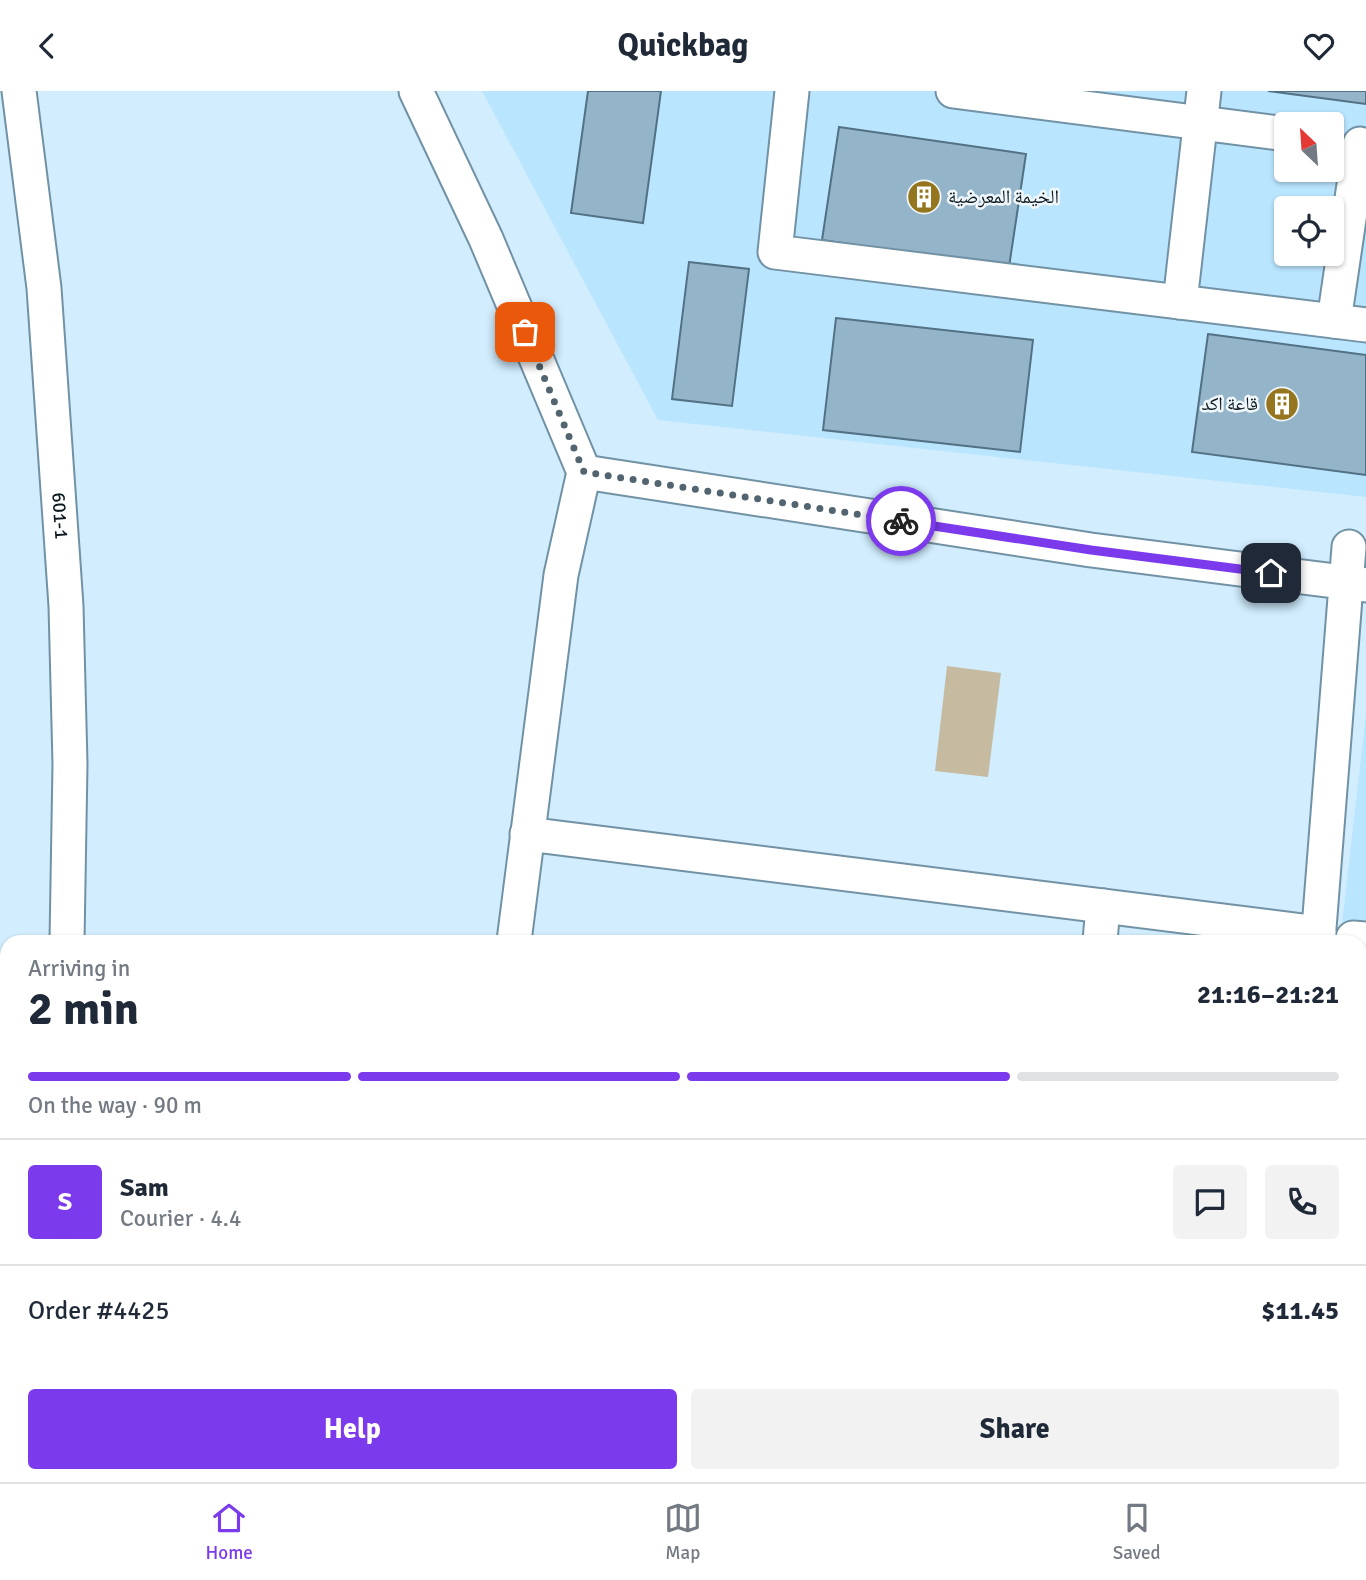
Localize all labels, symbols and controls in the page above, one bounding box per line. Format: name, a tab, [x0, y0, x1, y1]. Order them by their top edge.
text: Quickbag	[618, 26, 749, 65]
icon: back	[28, 27, 66, 65]
icon: heart	[1300, 27, 1338, 65]
north arrow	[1274, 112, 1344, 182]
map controls	[1274, 112, 1344, 266]
building icon: الخيمة المعرضية	[905, 178, 943, 216]
place label: الخيمة المعرضية	[948, 185, 1059, 209]
button: locate	[1274, 196, 1344, 266]
pin	[495, 302, 555, 362]
icon: bag	[506, 313, 544, 351]
building icon: قاعة اكد	[1263, 385, 1301, 423]
place label: قاعة اكد	[1201, 392, 1258, 416]
courier	[866, 486, 936, 556]
street label: 601-1	[46, 492, 73, 540]
icon: bike	[882, 502, 920, 540]
pin	[1241, 543, 1301, 603]
icon: home	[1252, 554, 1290, 592]
text: Arriving in	[28, 954, 130, 983]
text: 21:16–21:21	[1197, 979, 1339, 1011]
text: 2 min	[28, 981, 139, 1037]
text: On the way · 90 m	[28, 1091, 202, 1120]
button: chat	[1173, 1165, 1247, 1239]
button: phone	[1265, 1165, 1339, 1239]
text: Sam	[120, 1172, 169, 1204]
text: S	[58, 1186, 72, 1218]
text: Courier · 4.4	[120, 1204, 241, 1233]
text: Order #4425	[28, 1295, 169, 1327]
text: $11.45	[1261, 1295, 1339, 1327]
button: Help	[28, 1389, 677, 1469]
button: Share	[691, 1389, 1339, 1469]
tab: Home	[205, 1499, 253, 1565]
tab: Map	[664, 1499, 702, 1565]
tab: Saved	[1113, 1499, 1161, 1565]

